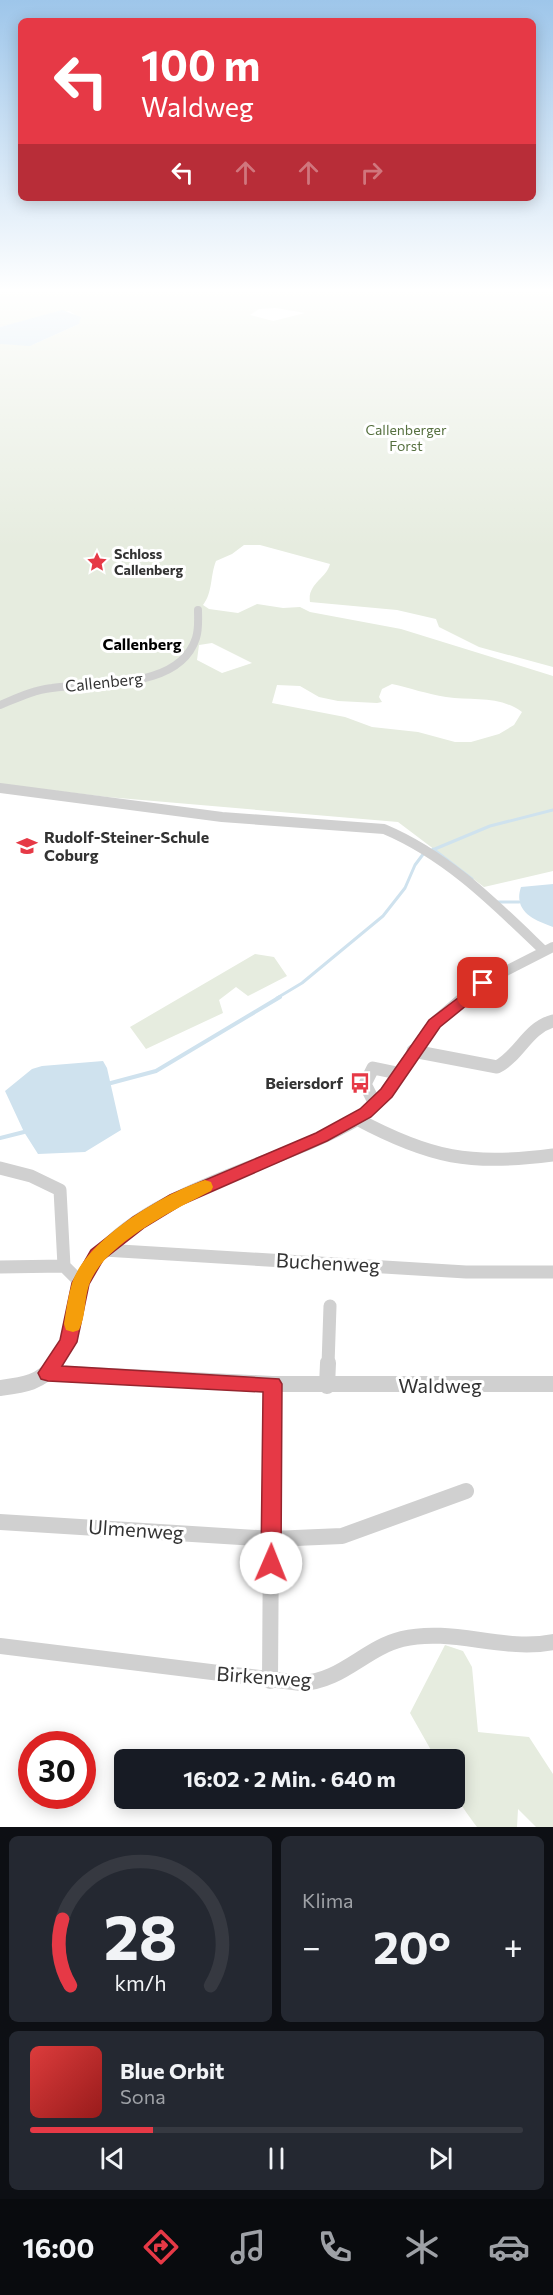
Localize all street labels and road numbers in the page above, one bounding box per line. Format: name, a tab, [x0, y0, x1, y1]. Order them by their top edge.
street label: Callenberg	[64, 668, 144, 695]
street label: Buchenweg	[275, 1247, 381, 1277]
street label: Waldweg	[398, 1373, 482, 1397]
street label: Ulmenweg	[87, 1514, 185, 1544]
street label: Birkenweg	[216, 1661, 313, 1691]

